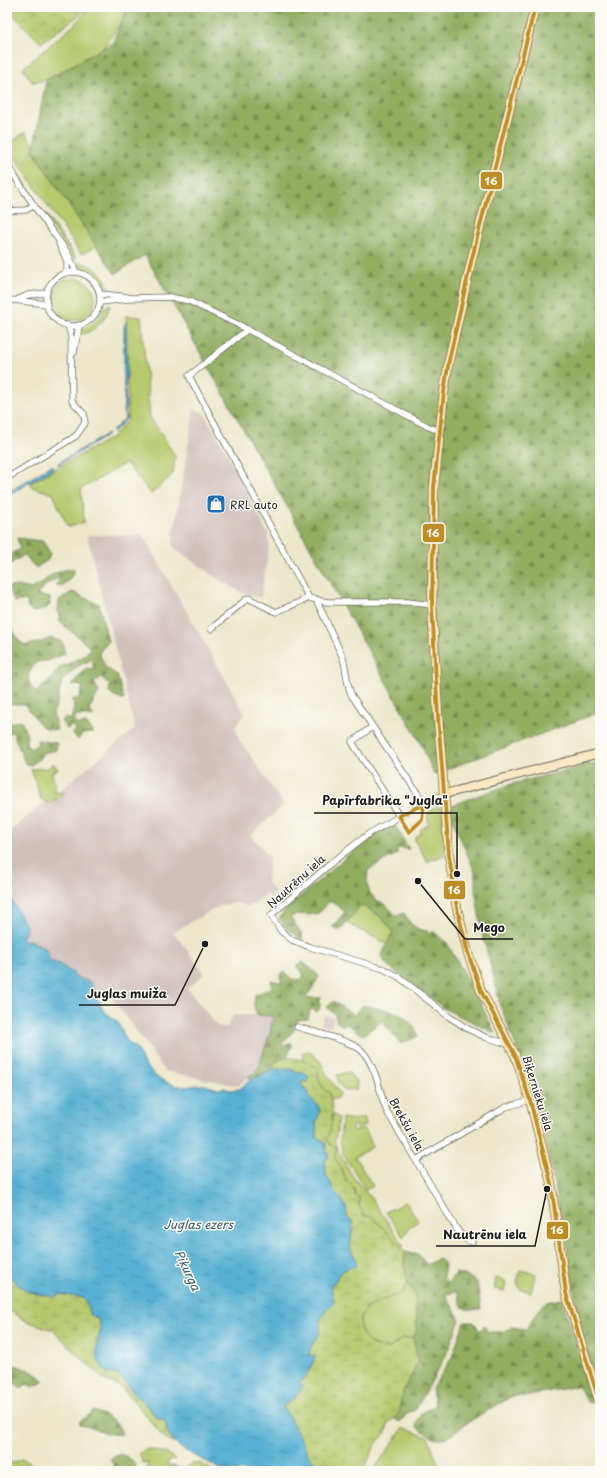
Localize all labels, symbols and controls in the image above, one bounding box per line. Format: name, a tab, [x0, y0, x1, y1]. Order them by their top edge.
line badge: 16	[480, 171, 503, 190]
text: 16	[484, 172, 498, 189]
shop icon: RRL auto	[205, 493, 227, 515]
place label: RRL auto	[230, 496, 278, 513]
line badge: 16	[422, 523, 445, 543]
text: 16	[426, 524, 440, 541]
callout: Papīrfabrika "Jugla"	[314, 789, 457, 813]
text: Papīrfabrika "Jugla"	[322, 791, 448, 809]
street label: Nautrēnu iela	[263, 850, 329, 912]
line badge: 16	[443, 880, 466, 900]
text: 16	[447, 881, 461, 898]
callout: Mego	[465, 915, 513, 939]
text: Mego	[473, 918, 505, 936]
callout: Juglas muiža	[79, 981, 175, 1005]
text: Juglas muiža	[87, 984, 168, 1002]
street label: Biķernieku iela	[518, 1053, 558, 1133]
street label: Brekšu iela	[385, 1094, 429, 1154]
water label: Juglas ezers	[163, 1215, 234, 1233]
line badge: 16	[546, 1221, 569, 1240]
text: 16	[550, 1221, 564, 1238]
callout: Nautrēnu iela	[436, 1222, 535, 1246]
text: Nautrēnu iela	[443, 1225, 527, 1243]
water label: Piķurga	[170, 1246, 206, 1294]

